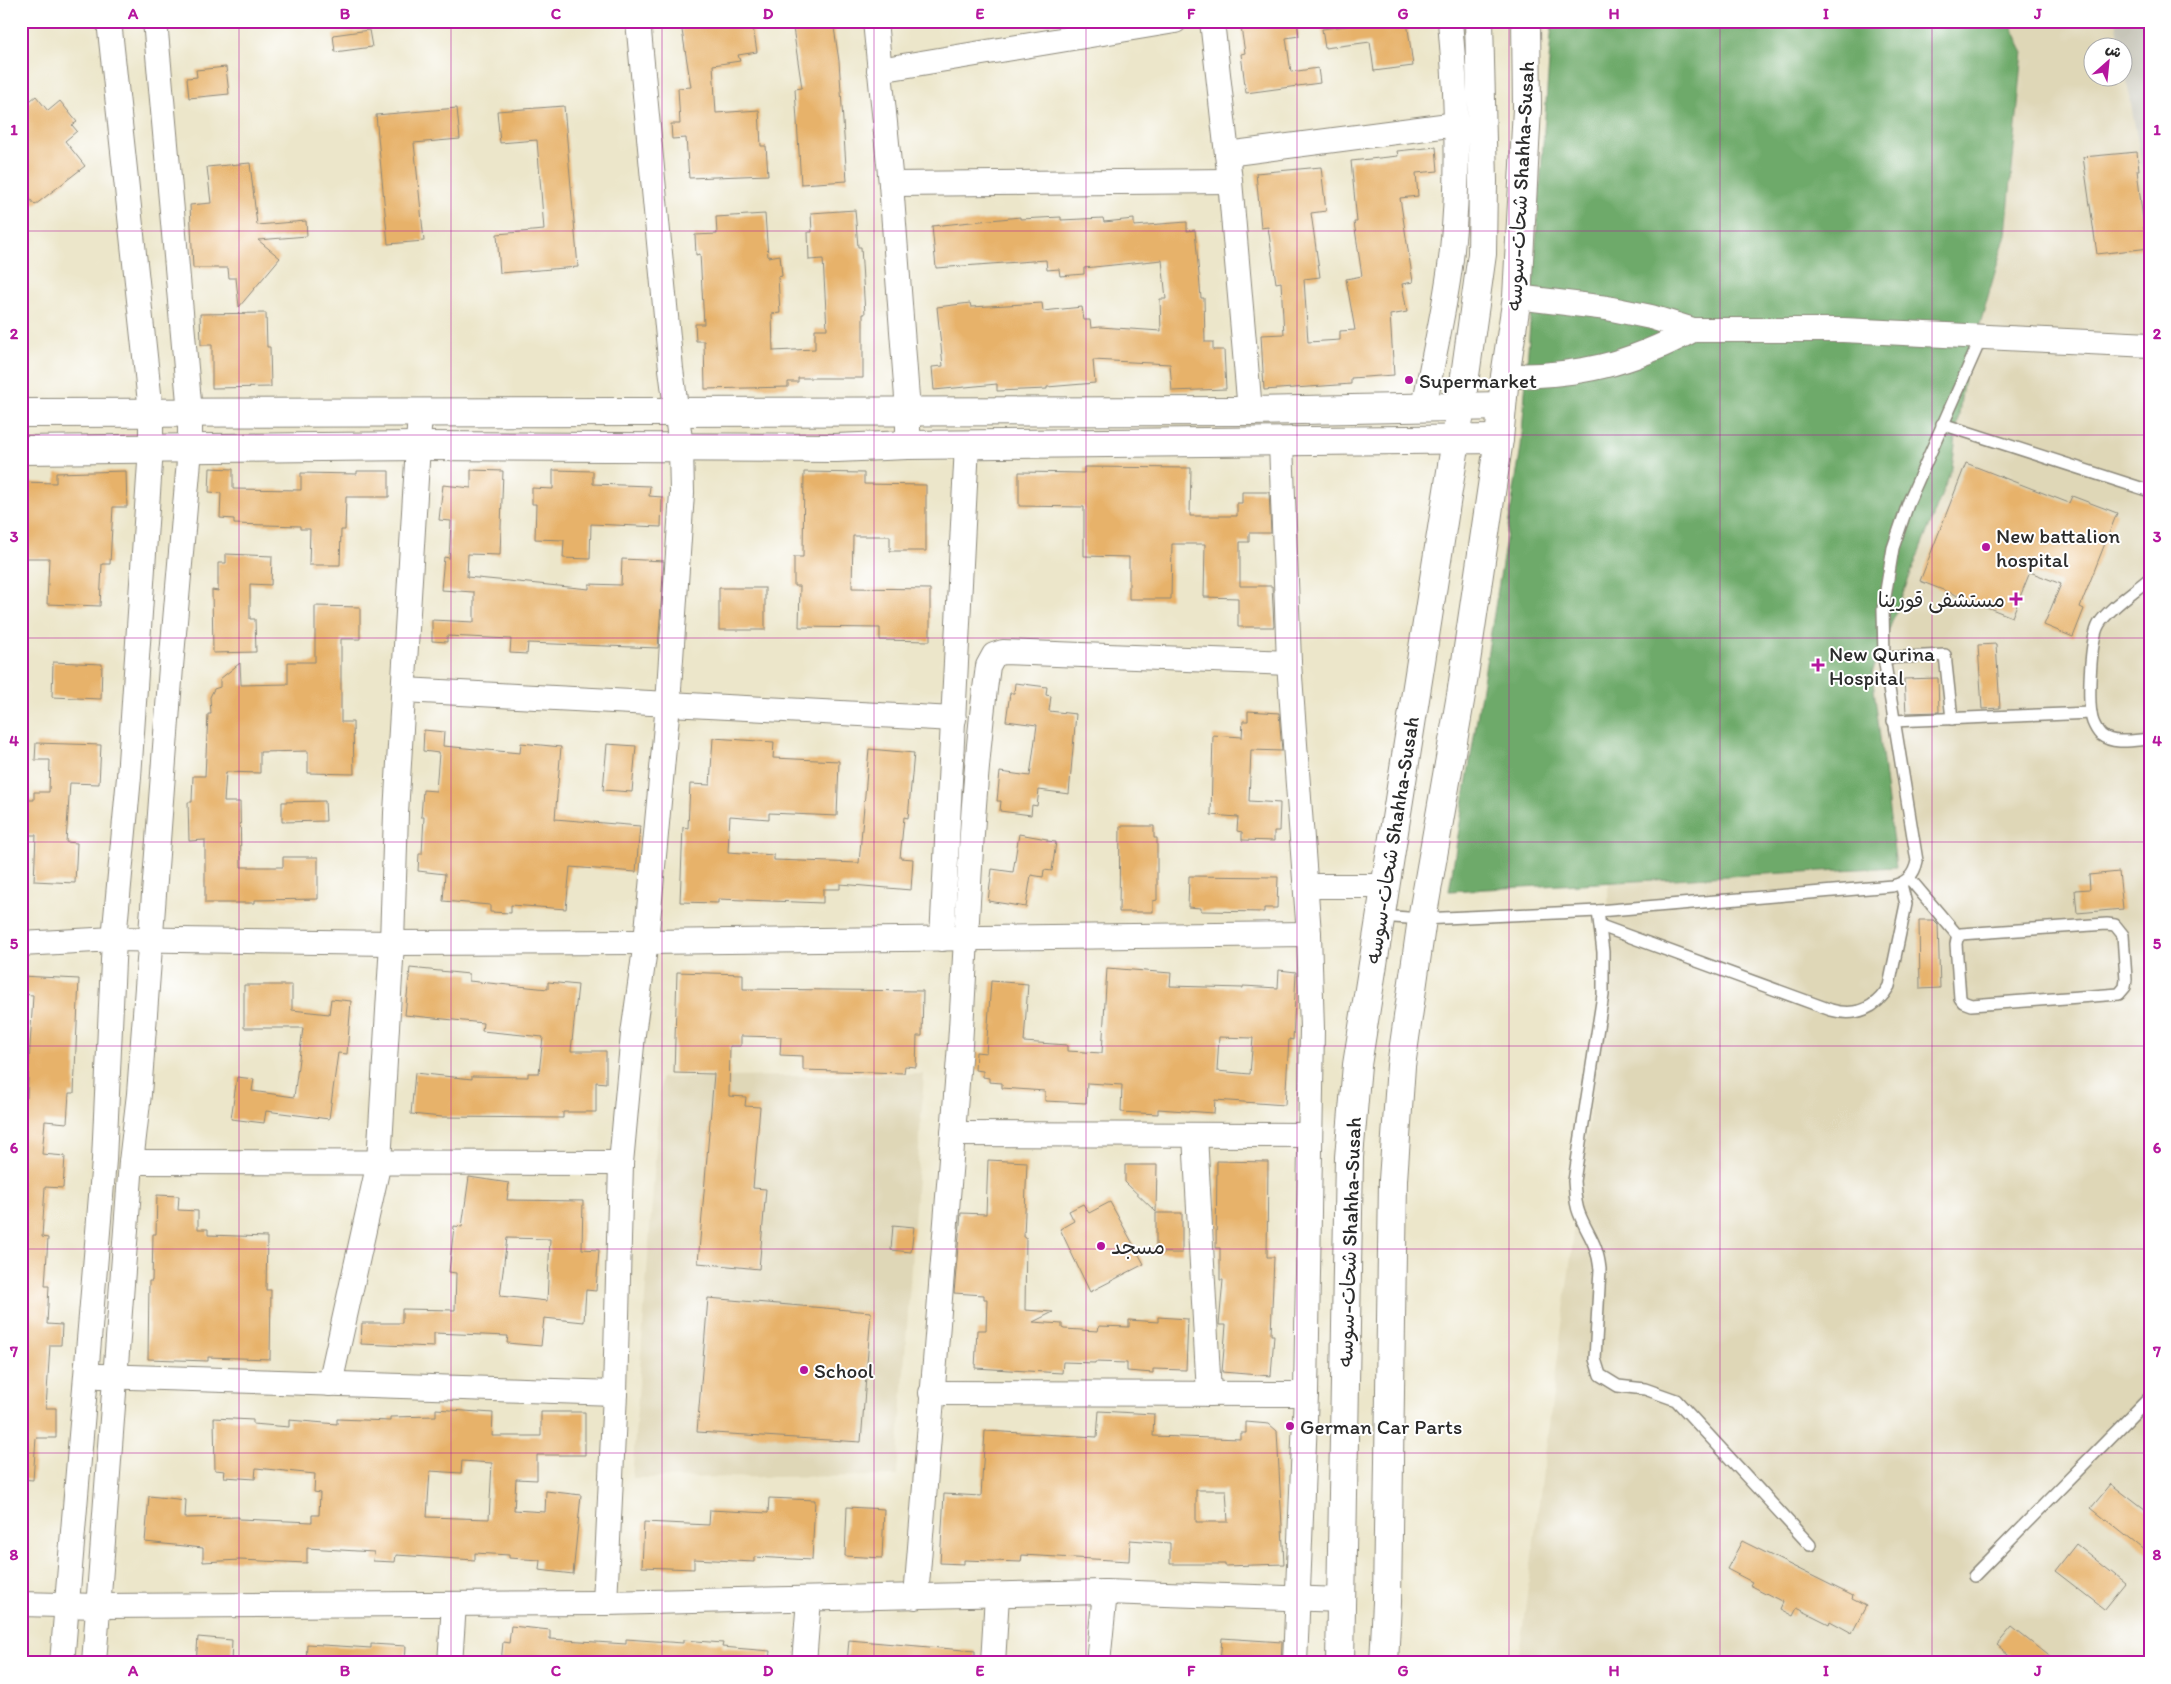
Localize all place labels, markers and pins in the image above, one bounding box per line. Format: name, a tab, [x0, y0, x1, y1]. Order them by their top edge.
place label: Supermarket	[1419, 368, 1537, 393]
marker: Supermarket	[1403, 374, 1415, 386]
place label: New battalion hospital	[1996, 523, 2120, 572]
marker: New battalion hospital	[1980, 541, 1992, 553]
place label: مستشفى قورينا	[1878, 587, 2005, 614]
marker: مستشفى قورينا	[2009, 592, 2023, 606]
place label: New Qurina Hospital	[1829, 641, 1935, 690]
marker: New Qurina Hospital	[1811, 658, 1825, 672]
place label: مسجد	[1111, 1234, 1165, 1259]
marker: مسجد	[1095, 1240, 1107, 1252]
place label: School	[814, 1358, 874, 1383]
marker: School	[798, 1364, 810, 1376]
place label: German Car Parts	[1300, 1414, 1462, 1439]
marker: German Car Parts	[1284, 1420, 1296, 1432]

